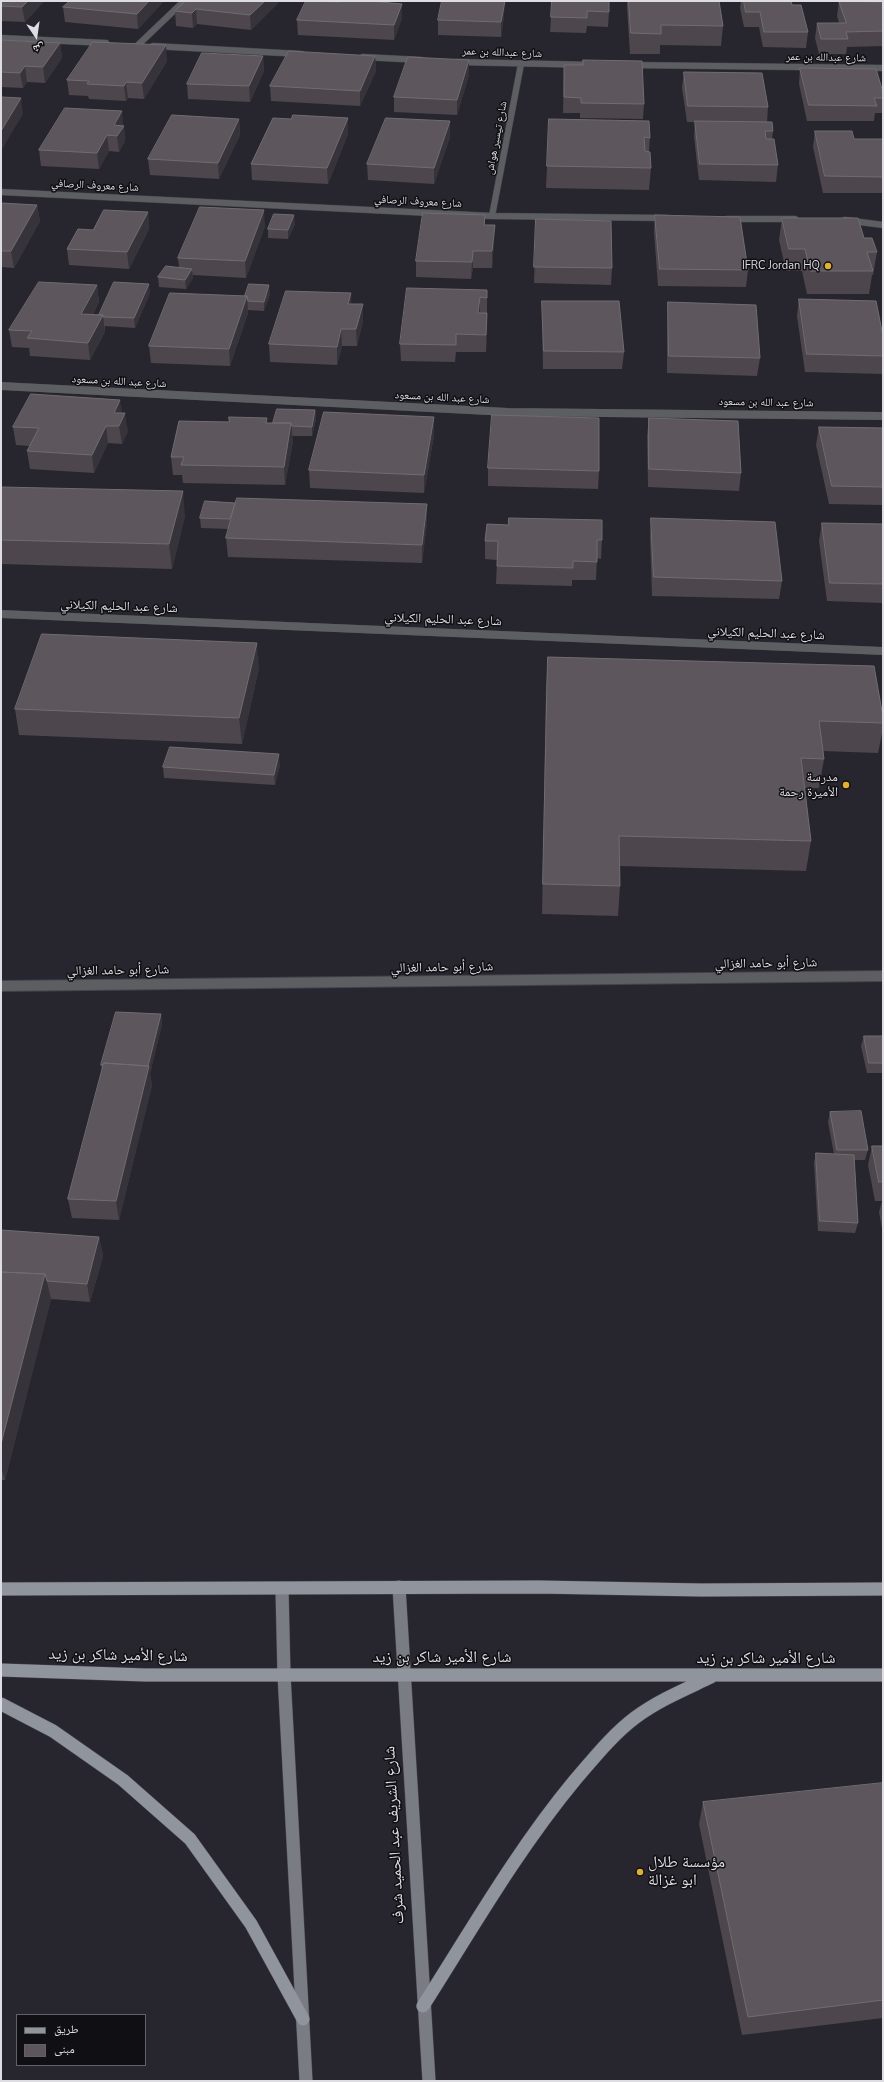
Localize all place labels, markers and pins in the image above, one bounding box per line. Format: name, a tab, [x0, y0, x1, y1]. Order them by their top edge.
place label: IFRC Jordan HQ	[742, 259, 820, 273]
marker: IFRC Jordan HQ	[823, 261, 833, 271]
place label: مدرسة الأميرة رحمة	[779, 770, 838, 801]
marker: مدرسة الأميرة رحمة	[841, 780, 851, 790]
place label: مؤسسة طلال ابو غزالة	[648, 1853, 725, 1891]
marker: مؤسسة طلال ابو غزالة	[635, 1867, 645, 1877]

